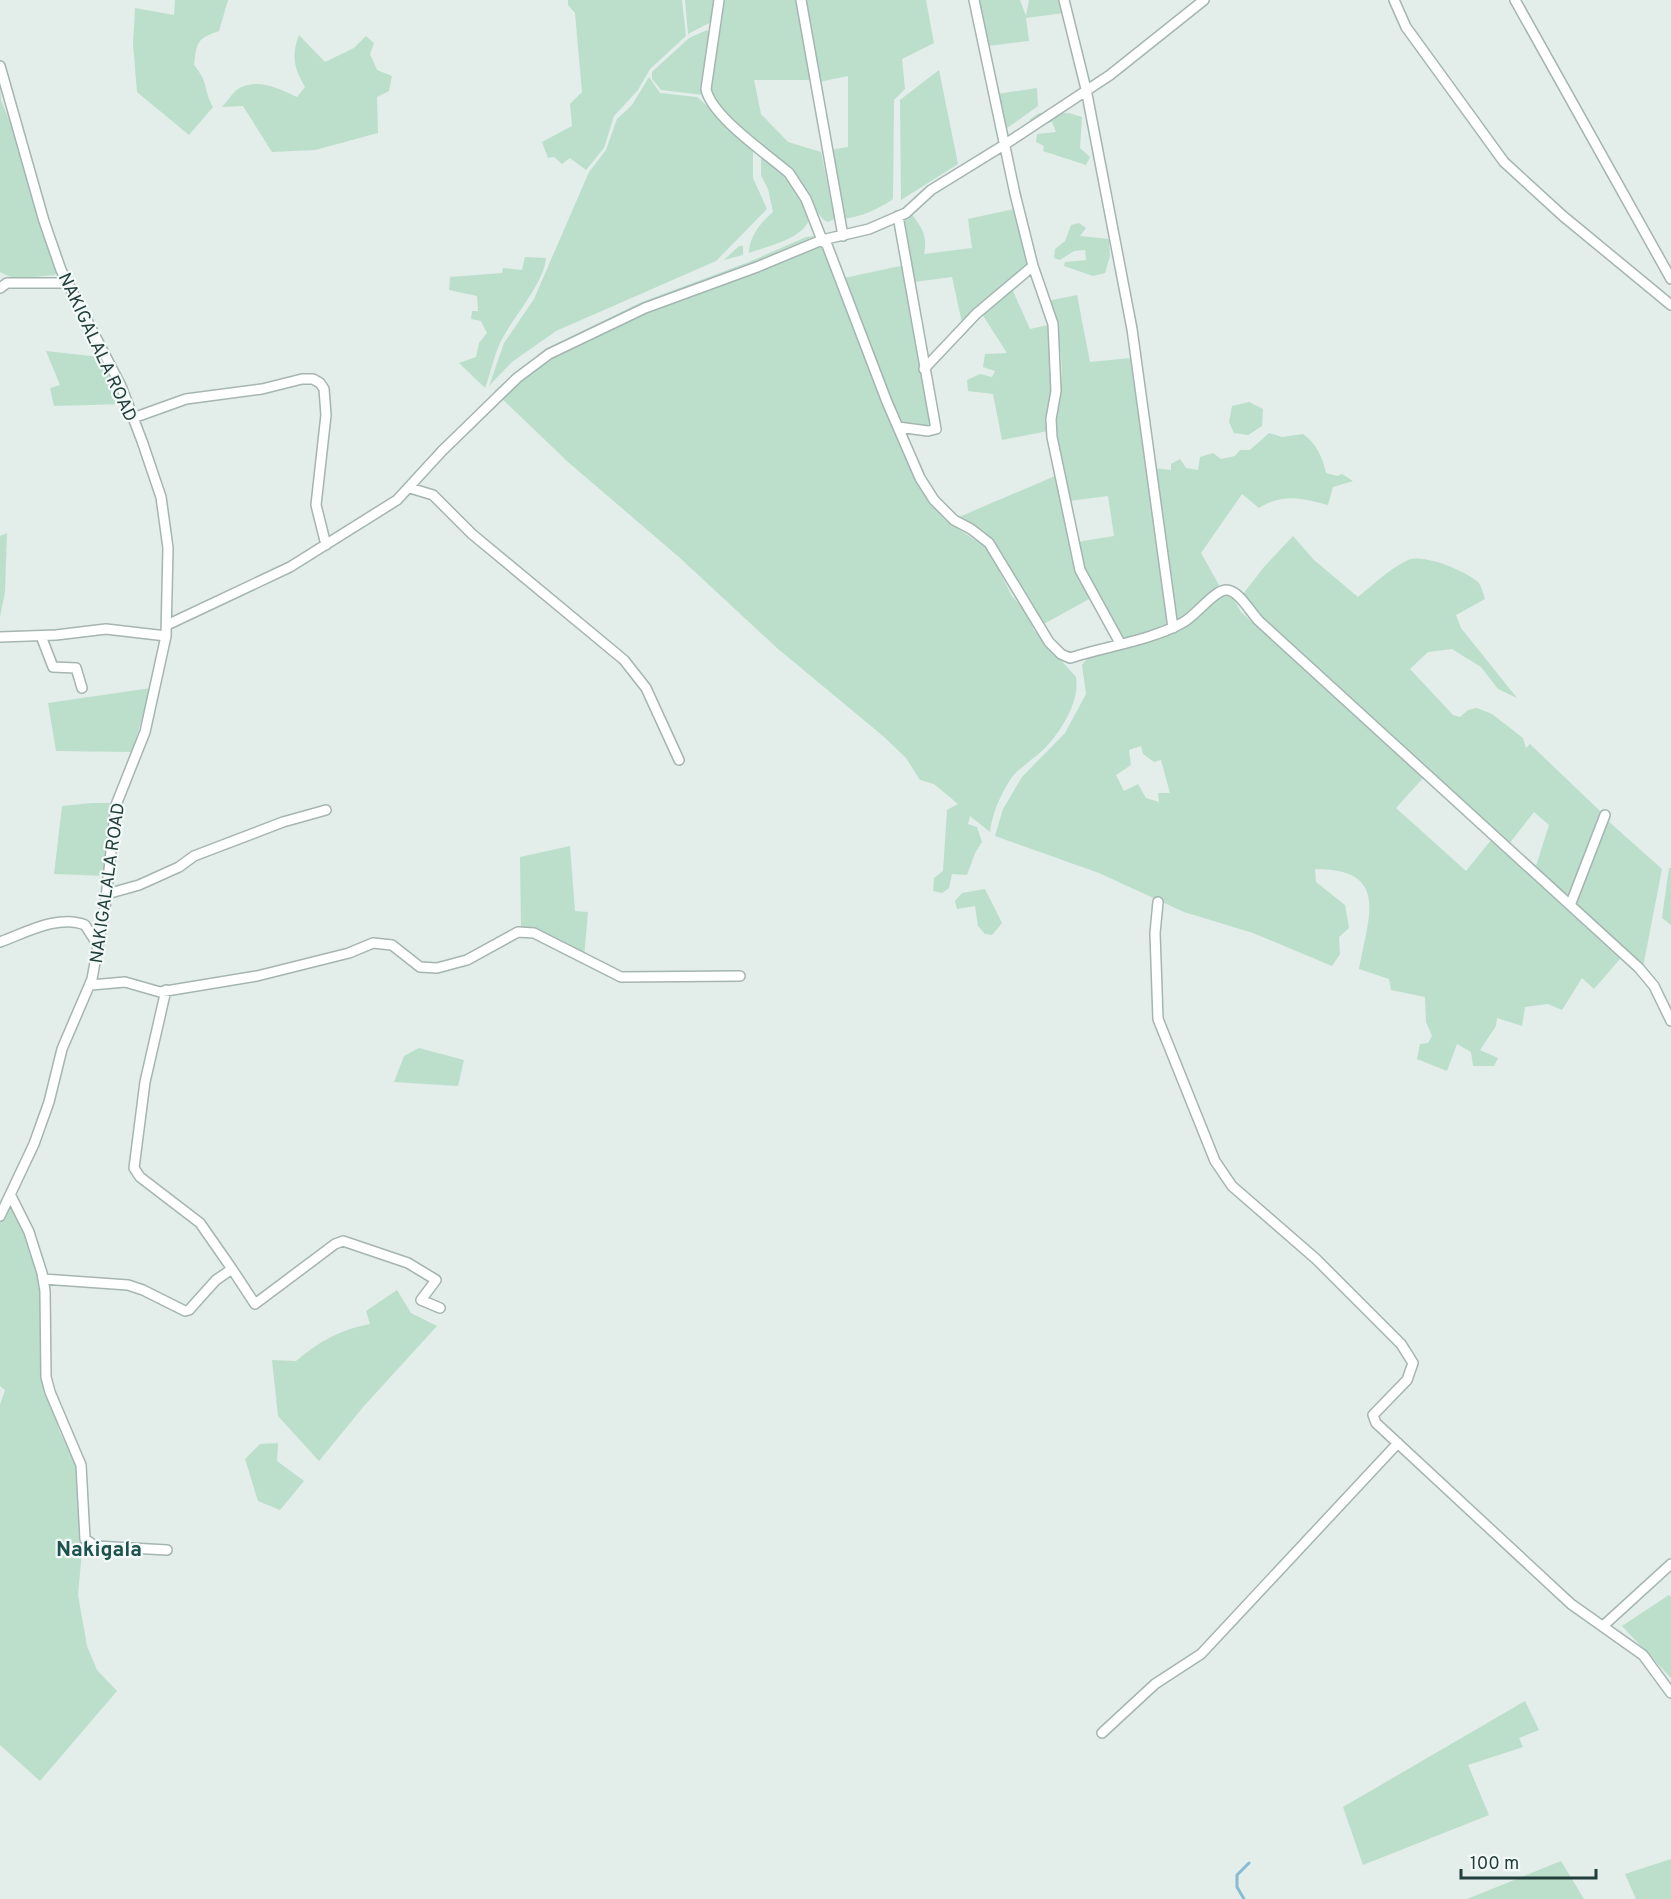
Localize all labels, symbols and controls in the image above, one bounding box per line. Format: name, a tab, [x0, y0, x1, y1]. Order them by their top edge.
street label: NAKIGALALA ROAD	[52, 269, 141, 426]
street label: NAKIGALALA ROAD	[86, 801, 131, 965]
district label: Nakigala	[56, 1537, 142, 1564]
scale bar	[1461, 1842, 1596, 1880]
text: 100 m	[1470, 1853, 1519, 1876]

